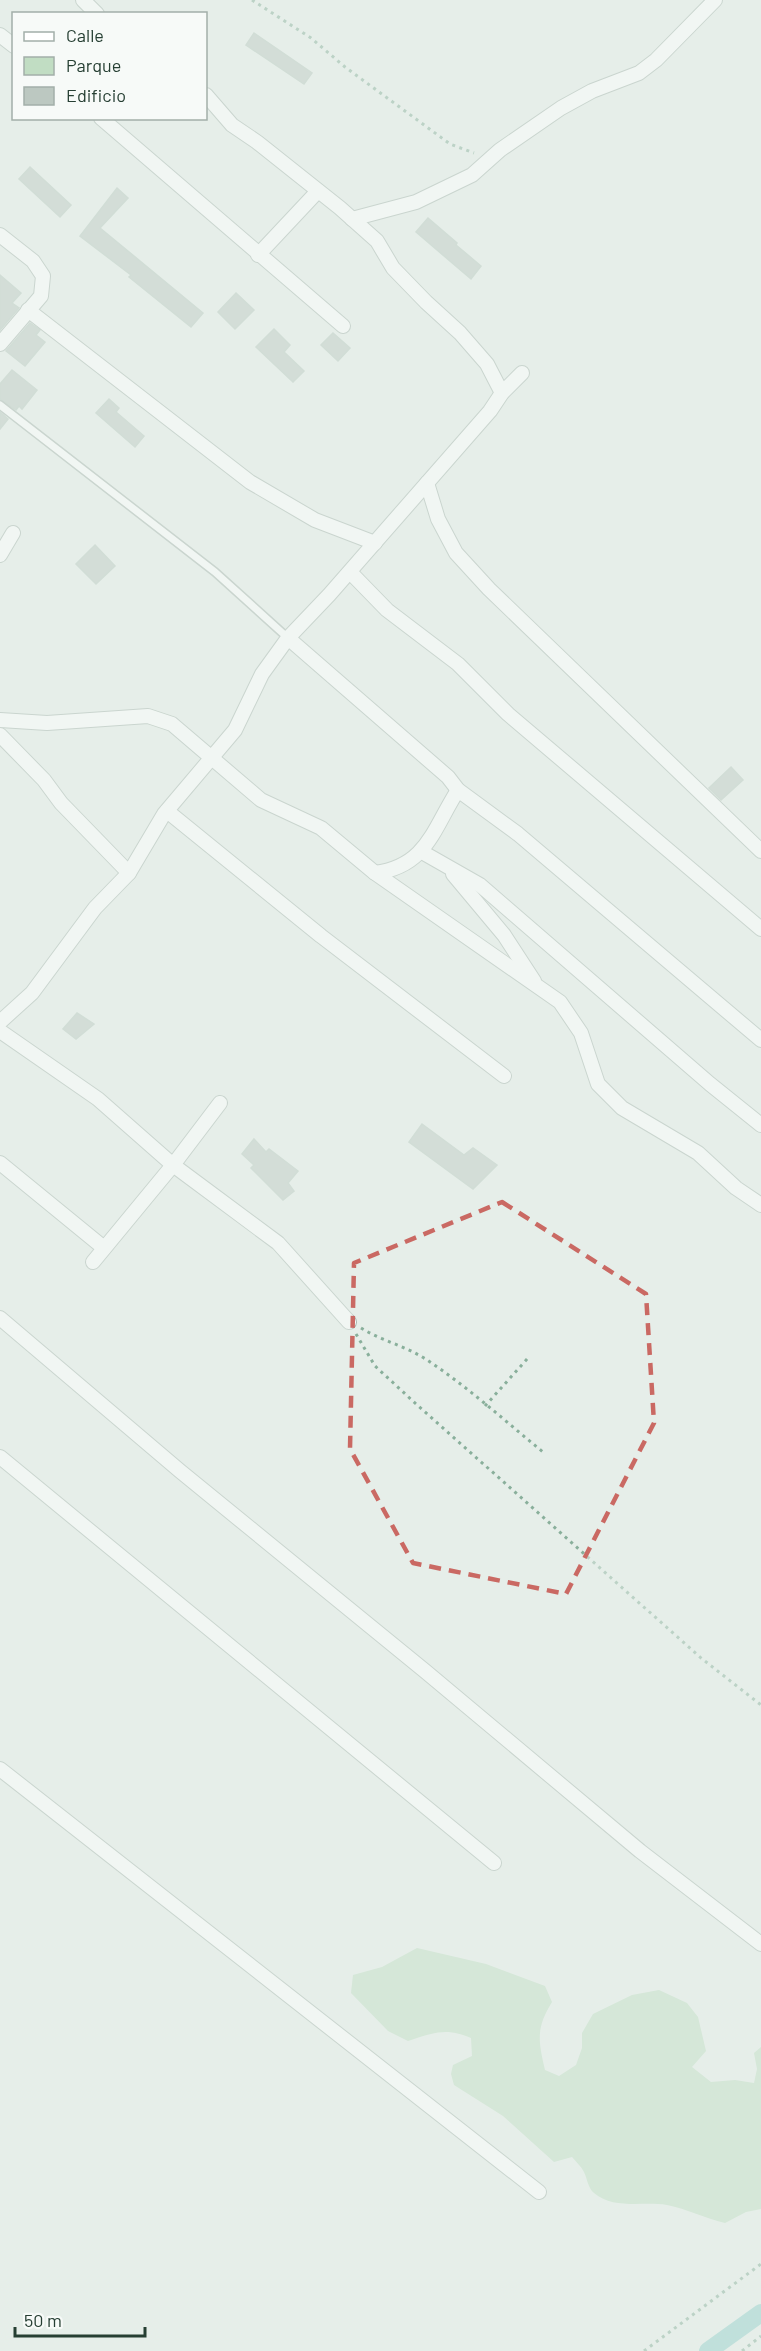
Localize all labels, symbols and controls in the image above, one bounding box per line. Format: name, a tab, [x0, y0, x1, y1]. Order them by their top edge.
legend	[12, 12, 207, 120]
text: Calle	[66, 24, 104, 46]
text: Parque	[66, 54, 121, 76]
text: Edificio	[66, 84, 126, 106]
scale bar	[15, 2300, 146, 2338]
text: 50 m	[24, 2309, 62, 2331]

